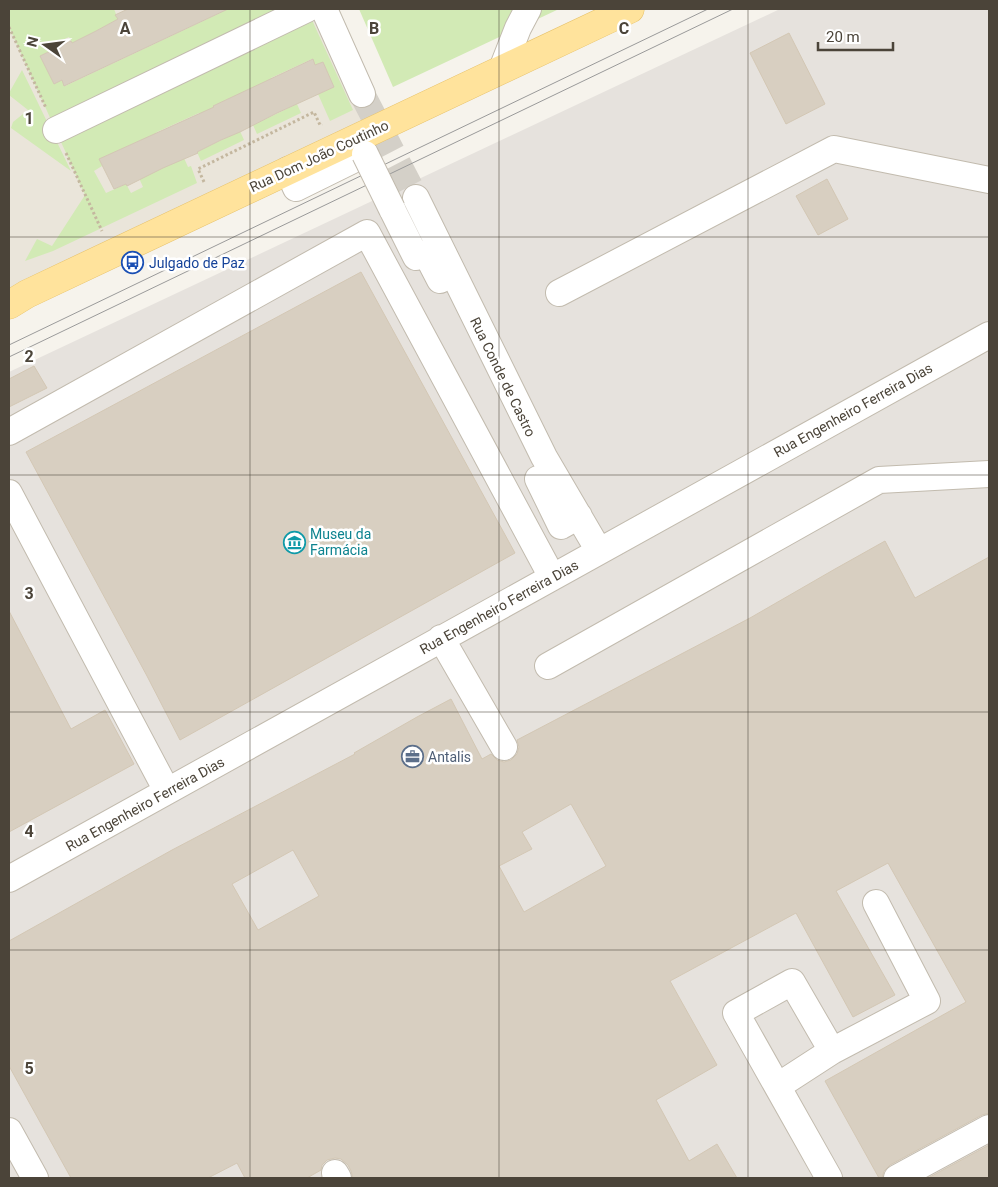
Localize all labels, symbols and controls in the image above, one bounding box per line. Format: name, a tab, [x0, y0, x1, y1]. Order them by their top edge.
text: A	[120, 19, 131, 38]
text: B	[369, 19, 379, 38]
text: C	[619, 19, 629, 38]
north arrow	[20, 20, 70, 70]
scale bar	[818, 20, 893, 52]
text: 20 m	[826, 28, 860, 46]
text: N	[23, 35, 41, 49]
text: 1	[24, 109, 34, 128]
street label: Rua Dom João Coutinho	[247, 117, 391, 195]
bus stop icon: Julgado de Paz	[121, 251, 145, 275]
place label: Julgado de Paz	[149, 255, 245, 271]
street label: Rua Conde de Castro	[467, 315, 539, 439]
text: 2	[24, 347, 34, 366]
street label: Rua Engenheiro Ferreira Dias	[771, 360, 935, 460]
place label: Museu da Farmácia	[310, 526, 371, 558]
museum icon: Museu da Farmácia	[282, 530, 306, 554]
street label: Rua Engenheiro Ferreira Dias	[417, 557, 581, 657]
text: 3	[24, 584, 34, 603]
office icon: Antalis	[400, 745, 424, 769]
place label: Antalis	[428, 749, 471, 765]
street label: Rua Engenheiro Ferreira Dias	[63, 754, 227, 854]
text: 4	[24, 822, 34, 841]
text: 5	[24, 1059, 34, 1078]

